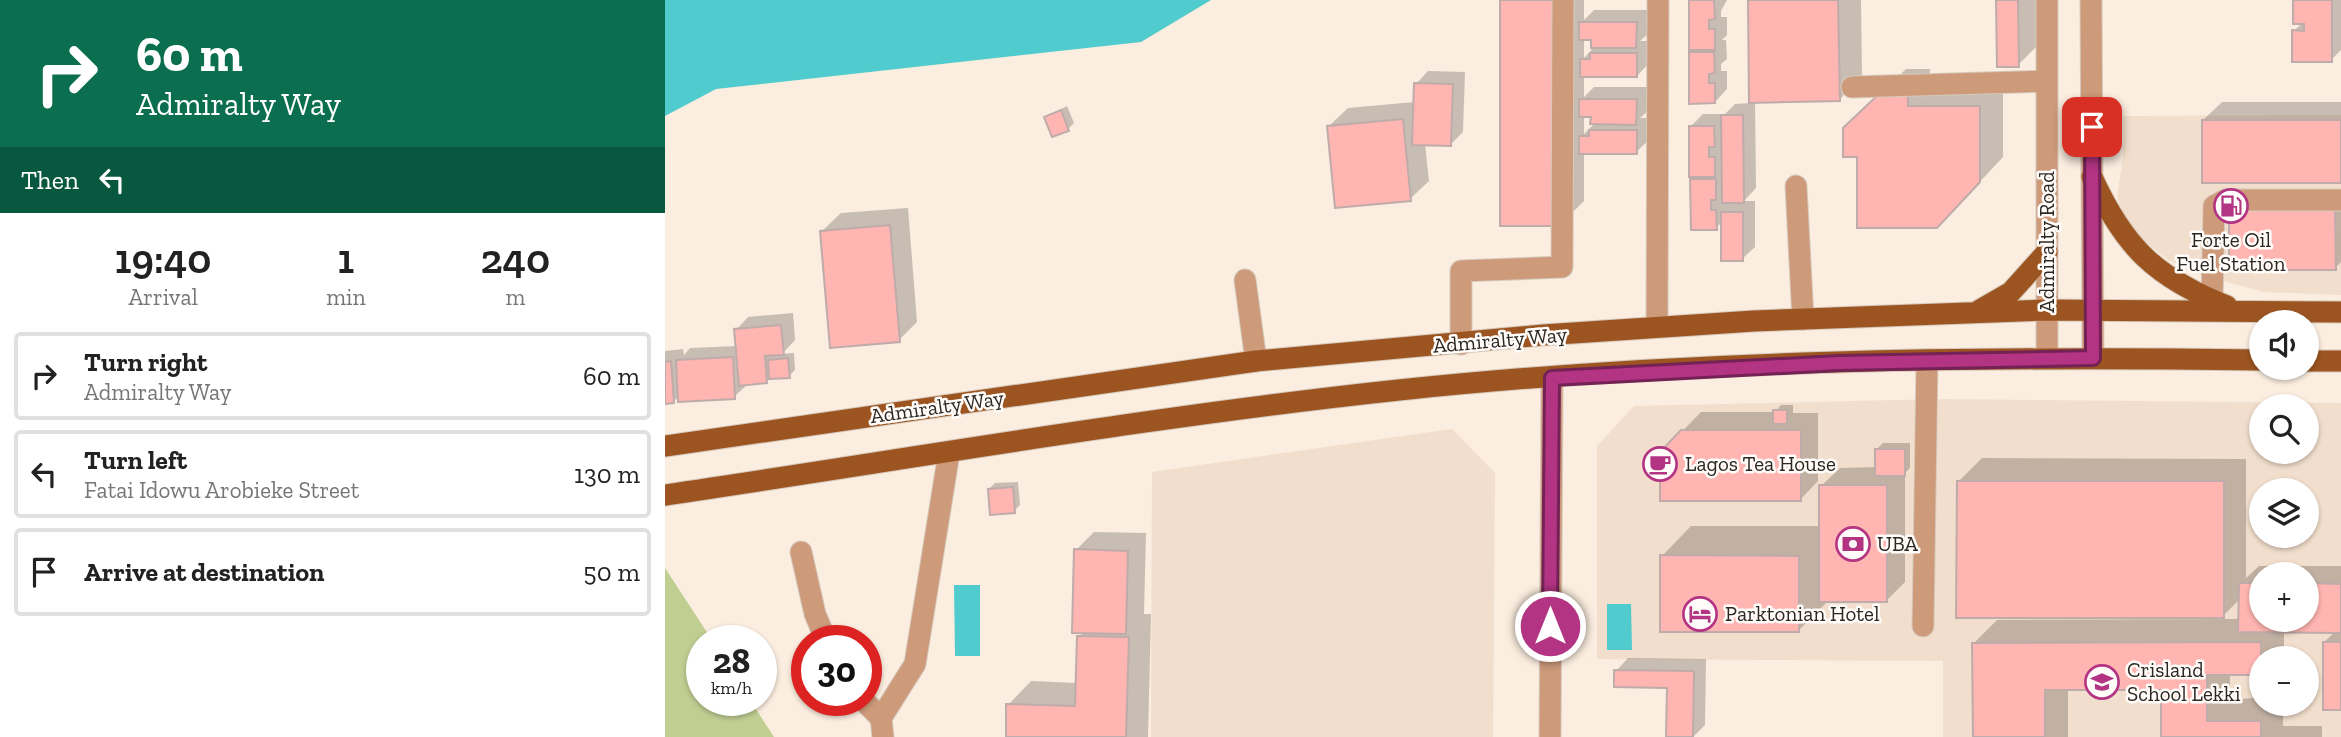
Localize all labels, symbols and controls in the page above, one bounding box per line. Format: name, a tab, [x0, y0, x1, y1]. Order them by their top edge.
text: 60 m	[136, 25, 243, 84]
icon: right	[21, 28, 112, 119]
text: Admiralty Way	[136, 85, 341, 123]
pin	[2062, 97, 2122, 157]
icon: arrive	[2073, 108, 2111, 146]
icon: left	[93, 161, 131, 199]
text: Then	[21, 164, 79, 196]
street label: Admiralty Road	[2034, 171, 2059, 313]
fuel station icon: Forte Oil Fuel Station	[2212, 187, 2250, 225]
place label: Forte Oil Fuel Station	[2176, 227, 2286, 276]
text: 19:40	[115, 233, 212, 284]
text: 1	[338, 233, 354, 284]
text: 240	[480, 233, 550, 284]
text: Arrival	[128, 283, 198, 311]
text: min	[326, 283, 366, 311]
text: m	[505, 283, 525, 311]
map controls	[2249, 310, 2319, 716]
button: sound	[2249, 310, 2319, 380]
street label: Admiralty Way	[1432, 321, 1568, 358]
text: Turn right	[84, 346, 207, 378]
icon: right	[25, 357, 63, 395]
text: 60 m	[583, 360, 640, 392]
text: Admiralty Way	[84, 378, 231, 406]
street label: Admiralty Way	[869, 385, 1006, 428]
button: search	[2249, 394, 2319, 464]
text: Turn left	[84, 444, 187, 476]
cafe icon: Lagos Tea House	[1641, 445, 1679, 483]
place label: Lagos Tea House	[1685, 451, 1836, 476]
icon: left	[25, 455, 63, 493]
text: 130 m	[574, 458, 640, 490]
text: Fatai Idowu Arobieke Street	[84, 476, 359, 504]
button: layers	[2249, 478, 2319, 548]
bank icon: UBA	[1834, 525, 1872, 563]
place label: UBA	[1877, 531, 1918, 556]
icon: arrive	[25, 553, 63, 591]
text: Arrive at destination	[84, 556, 324, 588]
text: 50 m	[583, 556, 640, 588]
button: +	[2249, 562, 2319, 632]
position arrow	[1513, 589, 1587, 663]
hotel icon: Parktonian Hotel	[1681, 595, 1719, 633]
place label: Parktonian Hotel	[1725, 601, 1880, 626]
speed limit sign: 30	[791, 625, 882, 716]
text: 28	[713, 640, 750, 682]
button: −	[2249, 646, 2319, 716]
place label: Crisland School Lekki	[2127, 657, 2241, 706]
school or university icon: Crisland School Lekki	[2083, 663, 2121, 701]
text: km/h	[711, 677, 752, 699]

